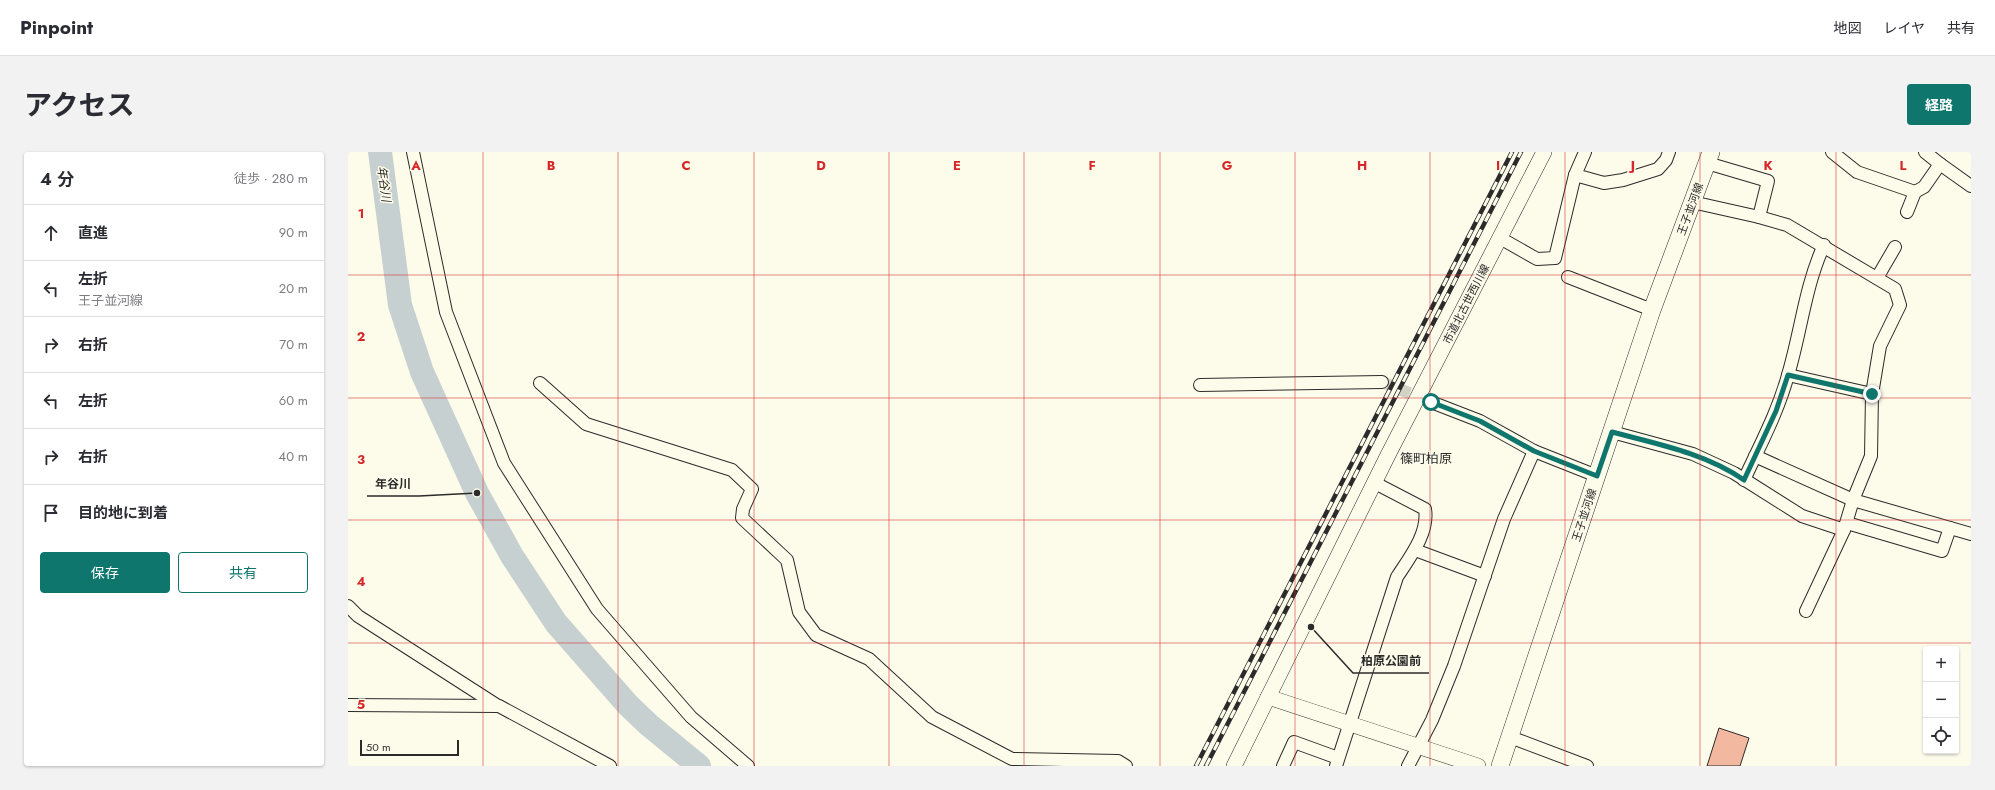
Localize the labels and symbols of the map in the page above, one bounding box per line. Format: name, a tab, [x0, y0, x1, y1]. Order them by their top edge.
text: A	[410, 156, 421, 175]
text: B	[547, 156, 556, 175]
text: C	[681, 156, 691, 175]
text: D	[816, 156, 826, 175]
text: E	[953, 156, 961, 175]
text: F	[1088, 156, 1096, 175]
text: G	[1222, 156, 1233, 175]
text: H	[1357, 156, 1367, 175]
text: I	[1496, 156, 1500, 175]
text: J	[1628, 156, 1635, 175]
text: K	[1763, 156, 1773, 175]
text: L	[1900, 156, 1907, 175]
water label: 年谷川	[373, 165, 396, 205]
street label: 王子並河線	[1673, 180, 1707, 238]
text: 1	[358, 204, 364, 223]
street label: 市道北古世西川線	[1439, 261, 1493, 347]
text: 2	[357, 327, 365, 346]
route end	[1863, 385, 1881, 403]
route start	[1422, 393, 1440, 411]
district label: 篠町柏原	[1400, 449, 1452, 468]
text: 3	[357, 450, 365, 469]
callout: 年谷川	[367, 472, 419, 496]
text: 年谷川	[375, 475, 411, 493]
street label: 王子並河線	[1568, 486, 1600, 544]
text: 4	[356, 572, 366, 591]
callout: 柏原公園前	[1353, 649, 1429, 673]
text: 柏原公園前	[1361, 652, 1421, 670]
text: 5	[357, 695, 365, 714]
scale bar	[360, 738, 459, 757]

